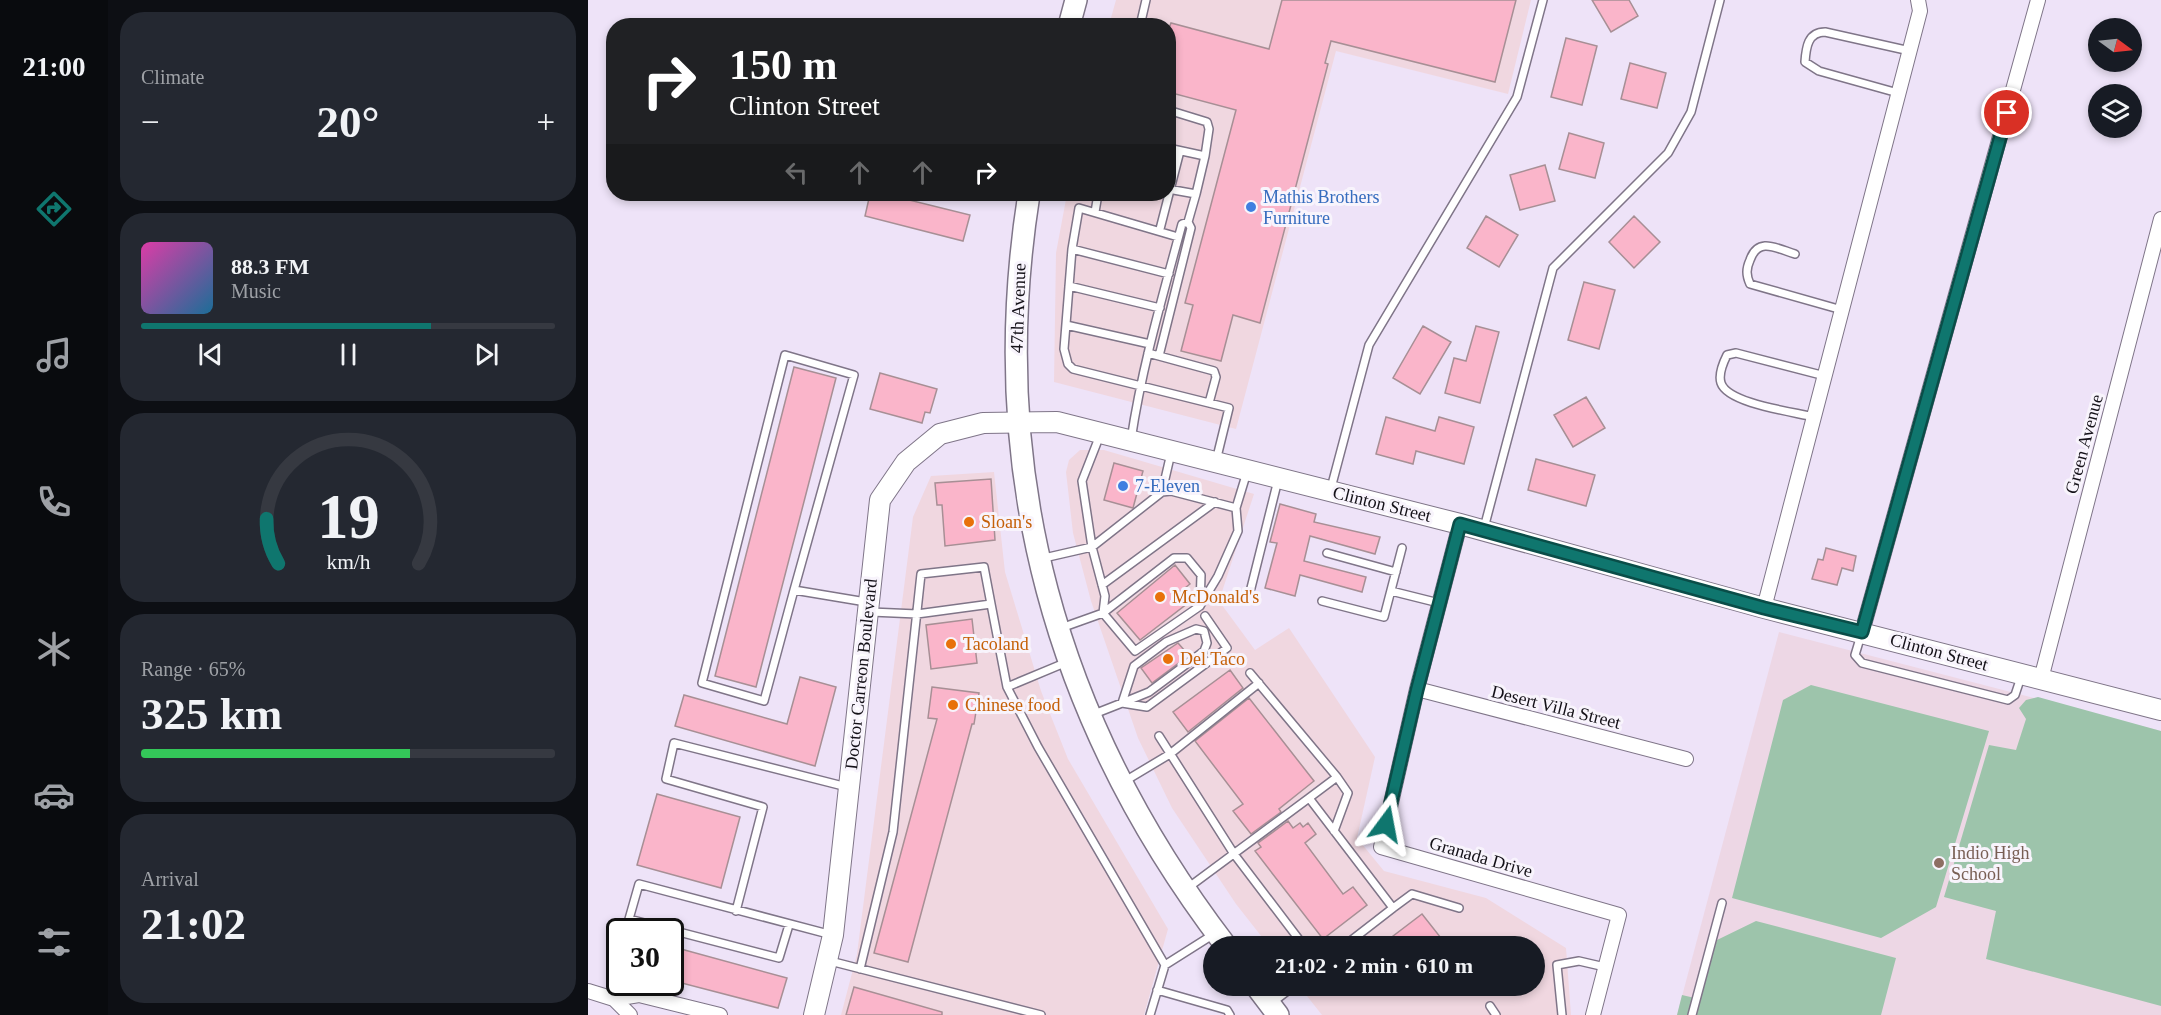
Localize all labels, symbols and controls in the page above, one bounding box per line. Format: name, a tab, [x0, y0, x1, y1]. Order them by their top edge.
north arrow	[2088, 18, 2142, 72]
map controls	[2088, 18, 2142, 138]
icon: right	[630, 42, 708, 120]
text: 150 m	[729, 42, 838, 88]
text: 21:00	[23, 52, 86, 82]
text: Climate	[141, 66, 204, 88]
button: layers	[2088, 84, 2142, 138]
pin	[1981, 87, 2032, 138]
text: Clinton Street	[729, 91, 880, 121]
icon: arrive	[1990, 96, 2023, 129]
text: 20°	[317, 97, 380, 147]
text: −	[141, 104, 160, 140]
text: +	[536, 104, 555, 140]
icon: left	[780, 156, 813, 189]
icon: ahead	[843, 156, 876, 189]
icon: ahead	[906, 156, 939, 189]
icon: right	[969, 156, 1002, 189]
place label: Mathis Brothers Furniture	[1263, 187, 1380, 228]
icon: directions	[33, 188, 75, 230]
marker: Mathis Brothers Furniture	[1244, 200, 1258, 214]
text: 88.3 FM	[231, 254, 309, 279]
street label: 47th Avenue	[1006, 263, 1030, 353]
text: Music	[231, 280, 281, 302]
icon: music	[33, 334, 75, 376]
icon: previous	[194, 338, 227, 371]
icon: pause	[332, 338, 365, 371]
icon: next	[470, 338, 503, 371]
street label: Green Avenue	[2061, 392, 2107, 496]
place label: 7-Eleven	[1135, 476, 1200, 496]
marker: 7-Eleven	[1116, 479, 1130, 493]
icon: phone	[33, 481, 75, 523]
street label: Clinton Street	[1331, 482, 1433, 526]
text: 19	[317, 483, 379, 552]
place label: Sloan's	[981, 512, 1032, 532]
marker: Sloan's	[962, 515, 976, 529]
text: km/h	[326, 551, 370, 575]
street label: Doctor Carreon Boulevard	[841, 578, 881, 770]
place label: McDonald's	[1172, 587, 1259, 607]
marker: McDonald's	[1153, 590, 1167, 604]
icon: climate	[33, 628, 75, 670]
street label: Clinton Street	[1888, 629, 1990, 675]
place label: Tacoland	[963, 634, 1029, 654]
marker: Tacoland	[944, 637, 958, 651]
place label: Del Taco	[1180, 649, 1245, 669]
marker: Del Taco	[1161, 652, 1175, 666]
text: Range · 65%	[141, 658, 245, 680]
street label: Desert Villa Street	[1489, 681, 1623, 733]
text: 325 km	[141, 689, 282, 739]
place label: Chinese food	[965, 695, 1060, 715]
marker: Chinese food	[946, 698, 960, 712]
icon: car	[33, 774, 75, 816]
position arrow	[1354, 792, 1418, 856]
street label: Granada Drive	[1427, 833, 1535, 881]
place label: Indio High School	[1951, 843, 2030, 884]
marker: Indio High School	[1932, 856, 1946, 870]
text: Arrival	[141, 868, 199, 890]
text: 21:02	[141, 899, 246, 949]
speed limit sign: 30	[606, 918, 684, 996]
icon: filters	[33, 921, 75, 963]
text: 21:02 · 2 min · 610 m	[1275, 953, 1473, 978]

